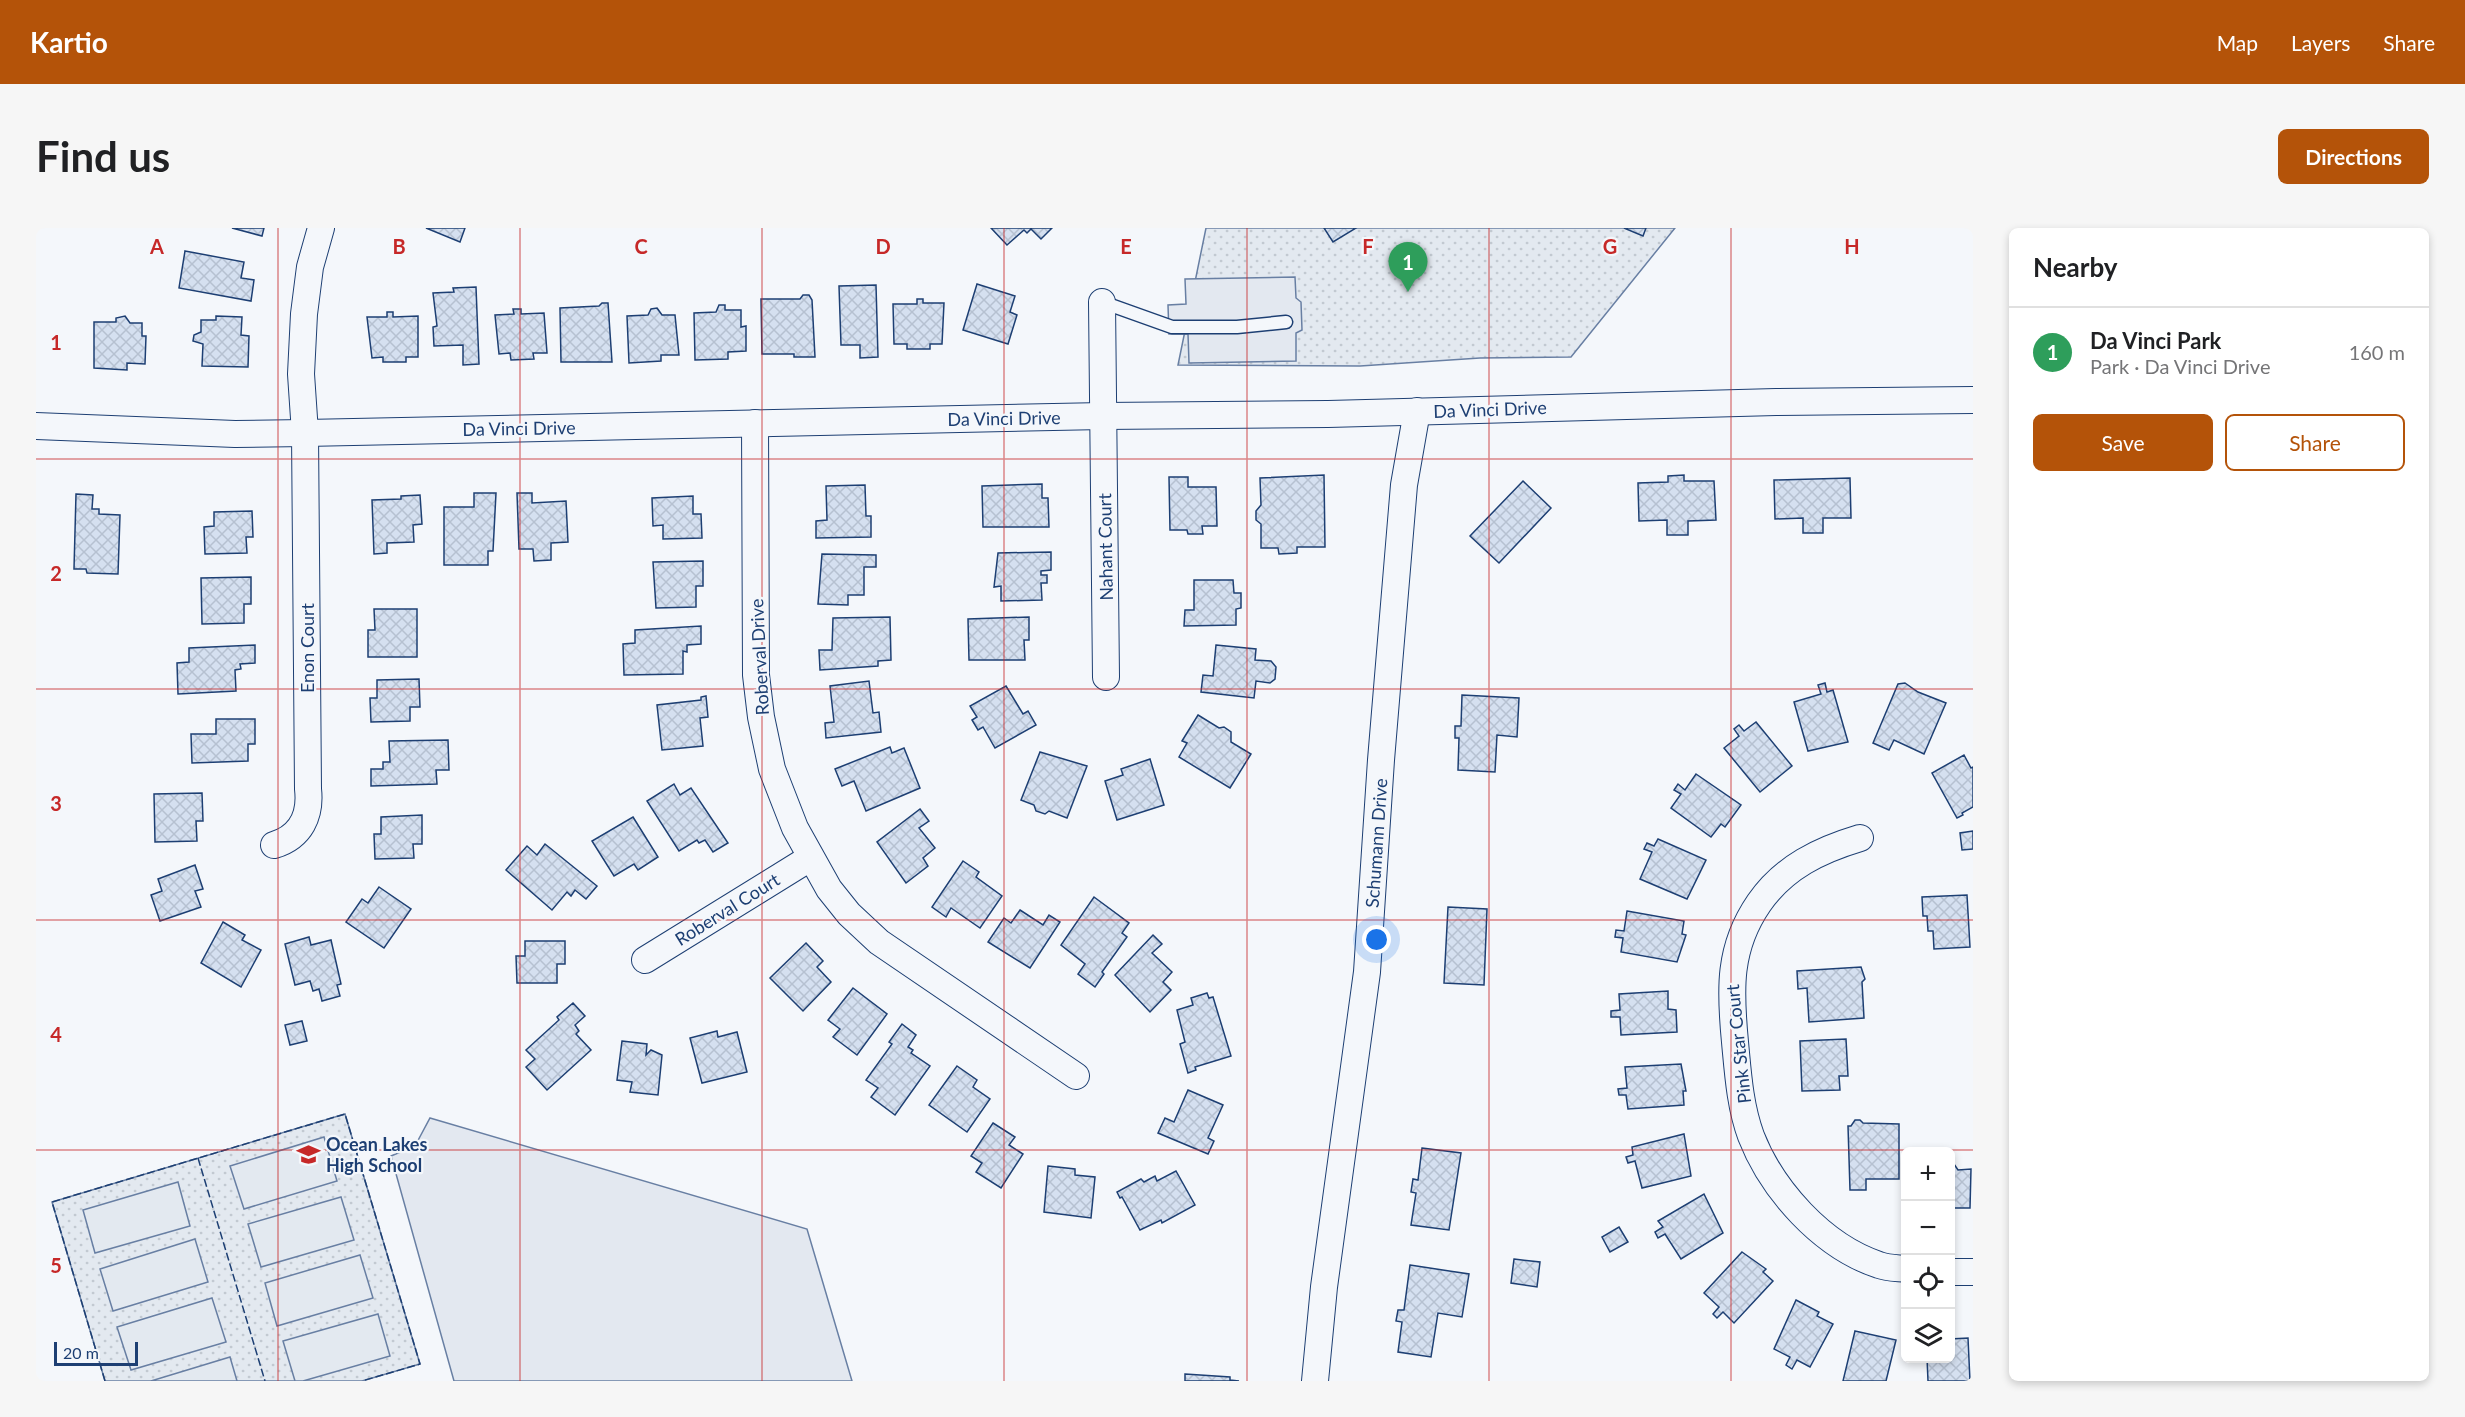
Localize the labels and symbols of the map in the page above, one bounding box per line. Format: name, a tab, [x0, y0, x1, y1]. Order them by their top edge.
text: A	[149, 234, 164, 258]
text: B	[392, 234, 406, 258]
text: C	[634, 234, 648, 258]
text: D	[875, 234, 891, 258]
text: E	[1120, 234, 1132, 258]
text: F	[1362, 234, 1374, 258]
text: G	[1603, 234, 1617, 258]
text: H	[1844, 234, 1860, 258]
pin: 1	[1388, 242, 1428, 292]
text: 1	[50, 330, 62, 354]
street label: Da Vinci Drive	[1433, 396, 1547, 422]
street label: Da Vinci Drive	[947, 406, 1061, 430]
street label: Da Vinci Drive	[462, 416, 576, 440]
street label: Nahant Court	[1093, 493, 1117, 601]
text: 2	[50, 561, 62, 585]
street label: Roberval Drive	[745, 598, 773, 716]
street label: Enon Court	[296, 602, 318, 693]
street label: Schumann Drive	[1361, 778, 1391, 908]
text: 3	[50, 791, 62, 815]
street label: Roberval Court	[671, 868, 784, 950]
your location	[1362, 925, 1391, 954]
street label: Pink Star Court	[1721, 983, 1755, 1105]
text: 4	[50, 1022, 62, 1046]
place label: Ocean Lakes High School	[326, 1133, 427, 1176]
school or university icon: Ocean Lakes High School	[295, 1141, 321, 1167]
text: 5	[50, 1253, 62, 1277]
scale bar	[54, 1339, 138, 1366]

